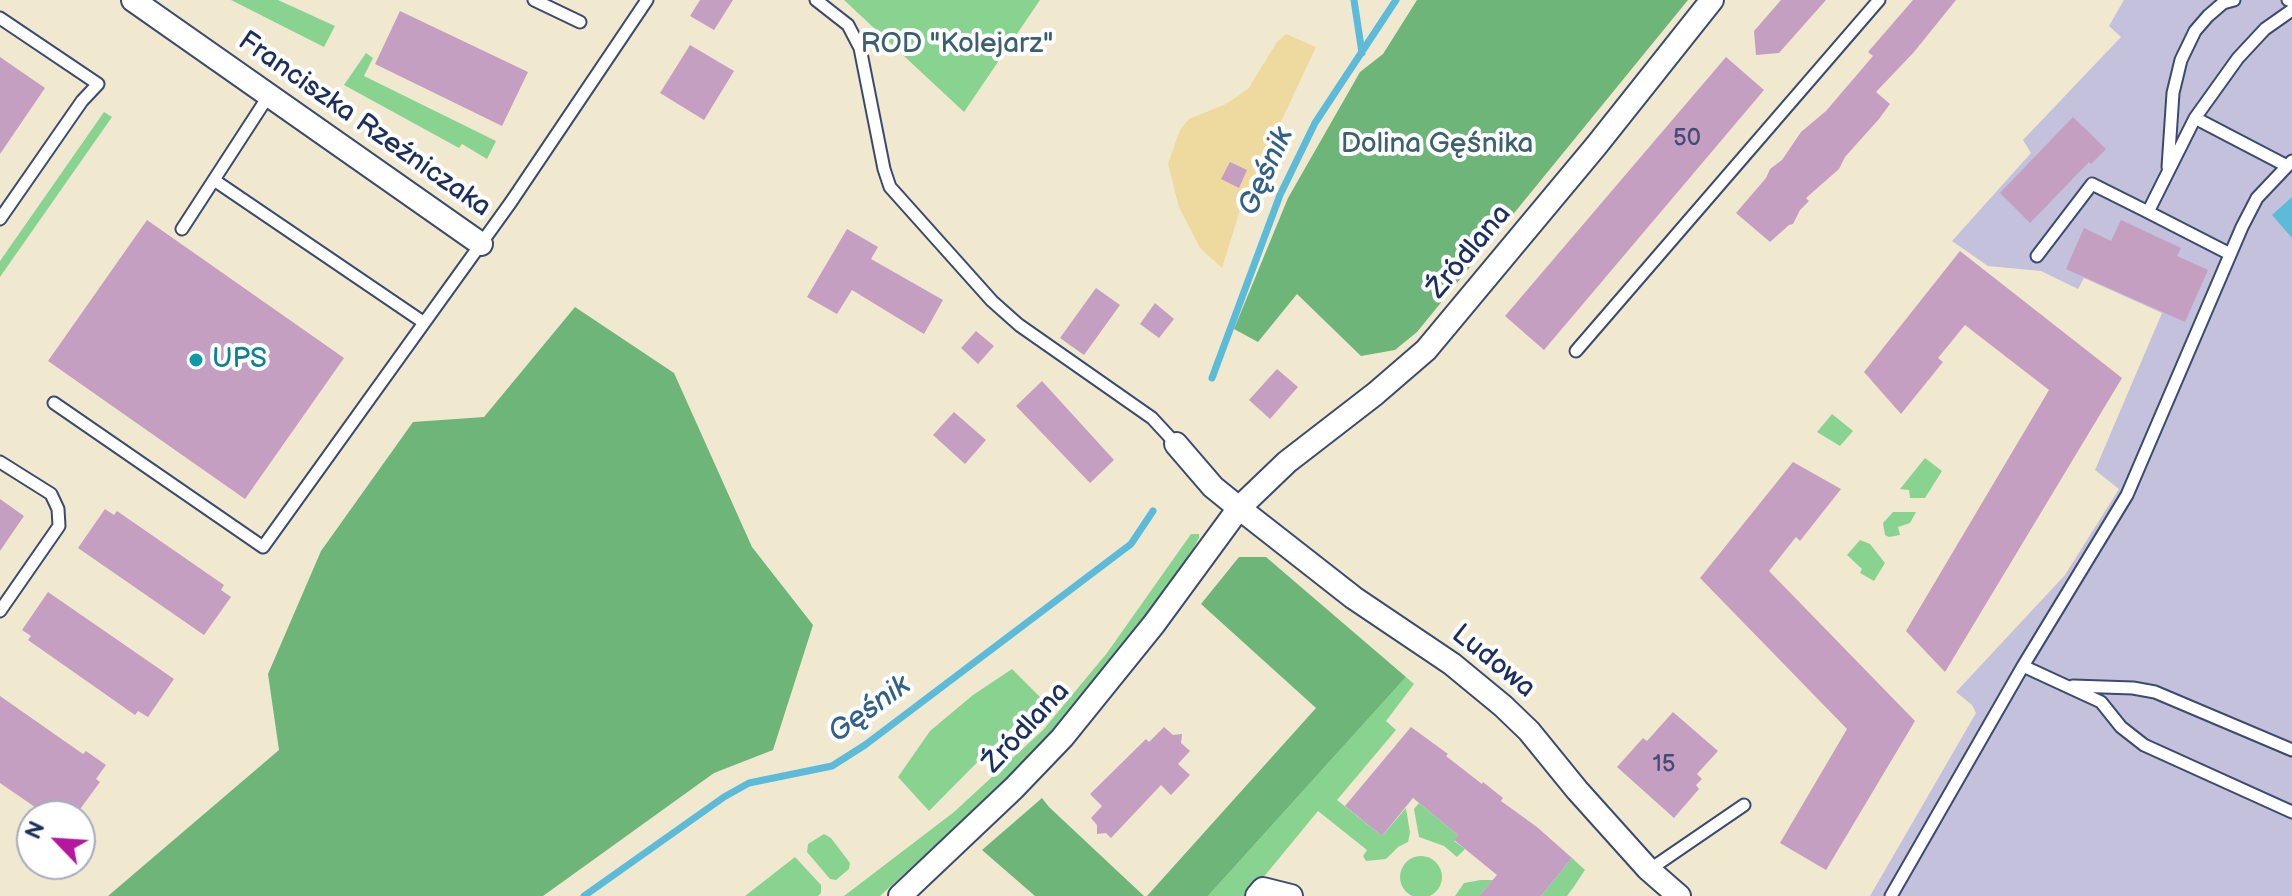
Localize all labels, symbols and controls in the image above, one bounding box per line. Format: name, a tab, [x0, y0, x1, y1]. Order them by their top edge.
street label: Franciszka Rzeźniczaka	[231, 25, 497, 225]
park label: ROD "Kolejarz"	[861, 28, 1053, 62]
water label: Gęśnik	[1232, 122, 1302, 222]
house number: 50	[1673, 125, 1701, 153]
park label: Dolina Gęśnika	[1341, 128, 1533, 162]
street label: Źródlana	[1421, 198, 1519, 306]
place label: UPS	[212, 343, 267, 377]
marker: UPS	[187, 351, 205, 369]
street label: Ludowa	[1444, 618, 1542, 706]
water label: Gęśnik	[822, 668, 918, 752]
street label: Źródlana	[976, 675, 1078, 781]
house number: 15	[1652, 751, 1676, 779]
north arrow	[16, 800, 96, 880]
text: N	[20, 817, 51, 844]

